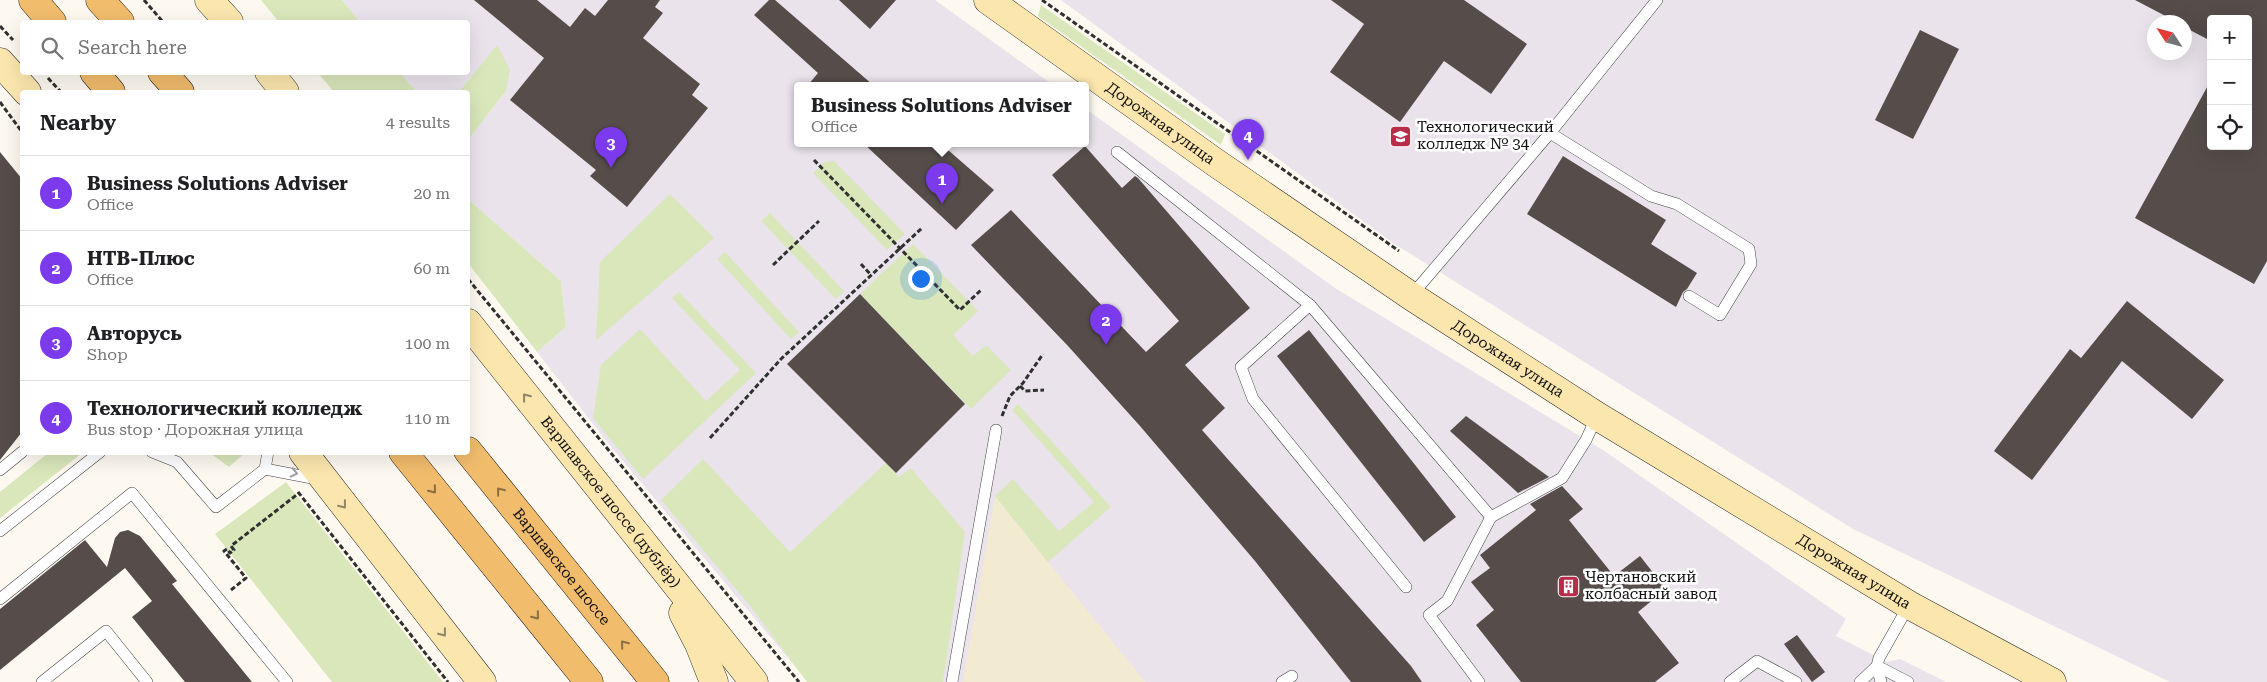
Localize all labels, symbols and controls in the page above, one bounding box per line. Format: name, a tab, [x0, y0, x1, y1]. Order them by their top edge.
north arrow	[2147, 15, 2192, 60]
map controls	[2207, 15, 2252, 150]
button: +	[2207, 15, 2252, 60]
search box	[20, 20, 470, 75]
icon: search	[38, 34, 66, 62]
text: Search here	[78, 36, 187, 59]
button: −	[2207, 60, 2252, 105]
street label: Дорожная улица	[1103, 78, 1218, 168]
popup	[794, 82, 1089, 147]
text: Business Solutions Adviser	[811, 94, 1072, 117]
button: locate	[2207, 105, 2252, 150]
text: Nearby	[40, 111, 116, 135]
text: 4 results	[386, 113, 450, 132]
text: Office	[811, 117, 857, 136]
place label: Технологический колледж № 34	[1417, 118, 1554, 153]
pin: 4	[1232, 119, 1264, 160]
school or university icon: Технологический колледж № 34	[1389, 124, 1413, 148]
pin: 3	[595, 127, 627, 168]
pin: 1	[926, 163, 958, 204]
text: Business Solutions Adviser	[87, 172, 348, 195]
text: 1	[52, 184, 60, 203]
text: 20 m	[413, 184, 450, 203]
text: Office	[87, 195, 133, 214]
text: НТВ-Плюс	[87, 247, 195, 270]
text: 2	[52, 259, 60, 278]
text: 60 m	[413, 259, 450, 278]
your location	[908, 266, 934, 292]
text: Office	[87, 270, 133, 289]
pin: 2	[1090, 304, 1122, 345]
street label: Дорожная улица	[1449, 316, 1568, 401]
text: Авторусь	[87, 322, 182, 345]
text: 3	[52, 334, 60, 353]
text: 100 m	[404, 334, 450, 353]
text: Shop	[87, 345, 128, 364]
one-way arrow	[524, 394, 532, 403]
text: Технологический колледж	[87, 397, 363, 420]
text: 4	[52, 409, 60, 428]
text: 110 m	[404, 409, 450, 428]
street label: Варшавское шоссе (дублёр)	[537, 413, 683, 593]
text: Bus stop · Дорожная улица	[87, 420, 303, 439]
one-way arrow	[290, 468, 299, 478]
one-way arrow	[428, 485, 437, 494]
one-way arrow	[498, 488, 506, 497]
one-way arrow	[337, 499, 345, 508]
street label: Варшавское шоссе	[508, 504, 614, 628]
street label: Дорожная улица	[1794, 530, 1914, 613]
place label: Чертановский колбасный завод	[1585, 568, 1718, 603]
building icon: Чертановский колбасный завод	[1557, 574, 1581, 598]
one-way arrow	[530, 611, 539, 620]
one-way arrow	[438, 627, 446, 636]
one-way arrow	[622, 641, 630, 650]

